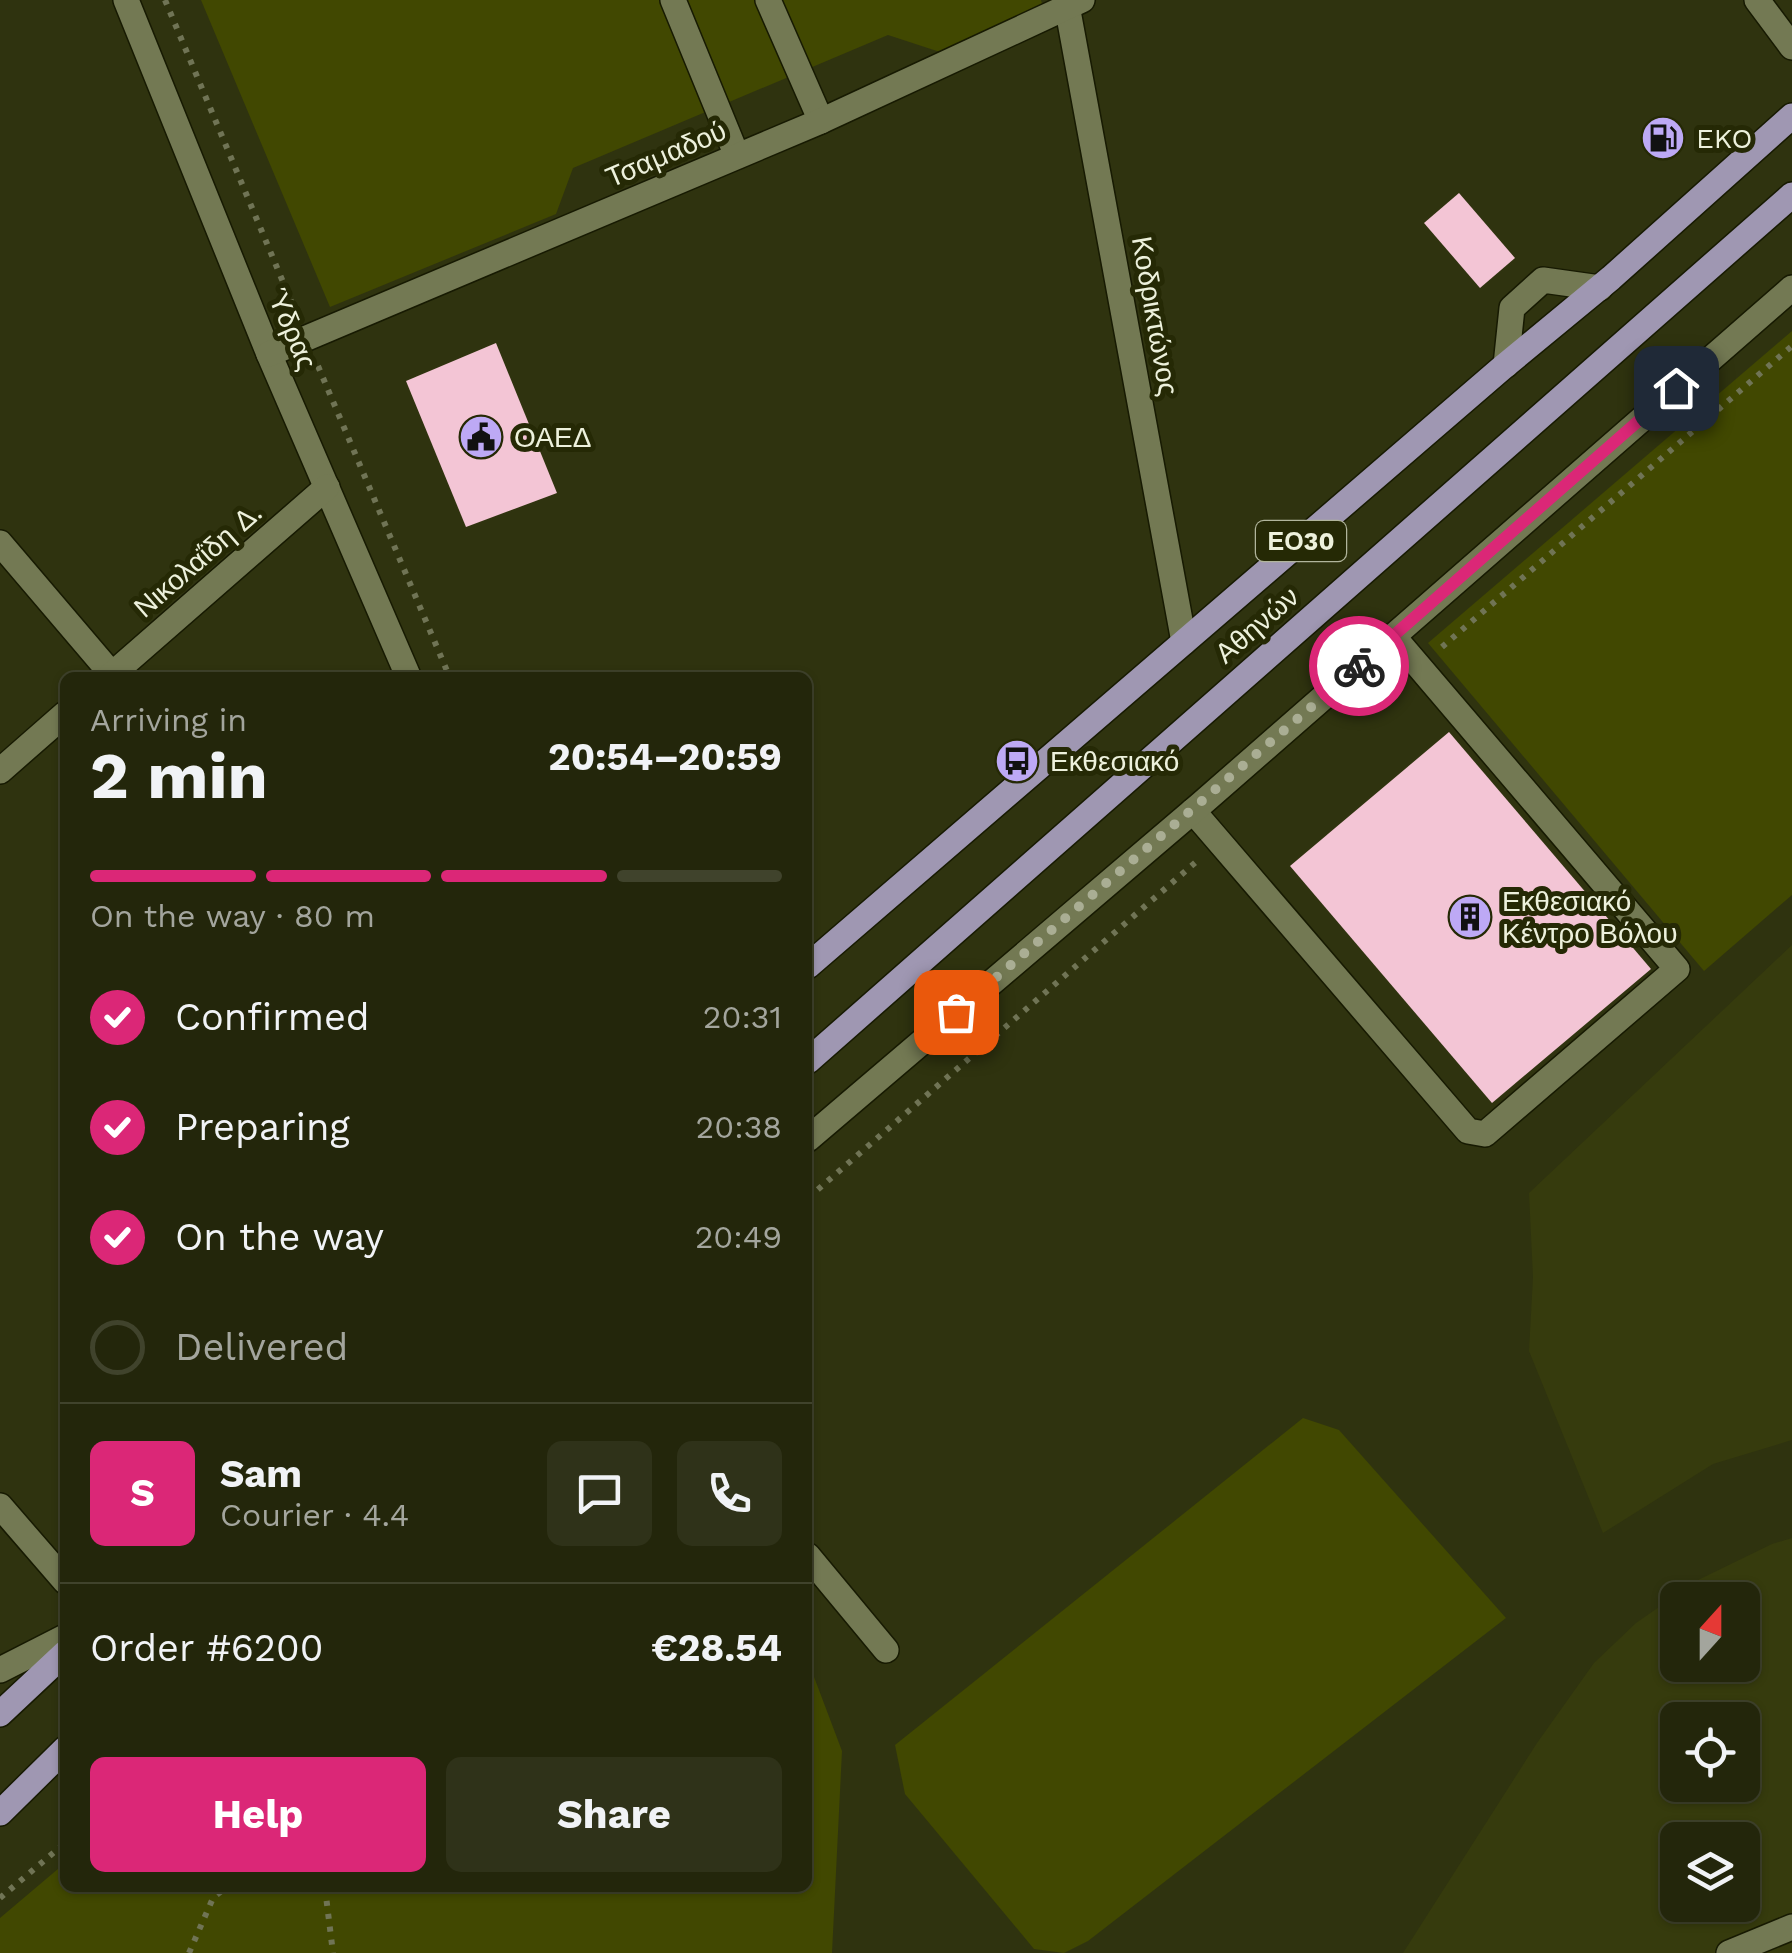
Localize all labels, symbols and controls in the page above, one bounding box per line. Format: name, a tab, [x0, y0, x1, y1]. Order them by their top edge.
street label: Τσαμαδού	[601, 114, 731, 194]
fuel station icon: EKO	[1640, 115, 1686, 161]
place label: EKO	[1696, 122, 1752, 155]
street label: Κοδρικτώνος	[1125, 234, 1185, 398]
street label: Ύδρας	[260, 283, 324, 375]
pin	[1634, 346, 1719, 431]
icon: home	[1649, 361, 1704, 416]
public building icon: ΟΑΕΔ	[458, 414, 504, 460]
place label: ΟΑΕΔ	[514, 421, 591, 454]
street label: Νικολαΐδη Δ.	[128, 496, 268, 624]
road number: ΕΟ30	[1256, 521, 1346, 561]
street label: Αθηνών	[1209, 580, 1305, 670]
courier	[1309, 616, 1409, 716]
icon: bike	[1332, 639, 1387, 694]
text: Arriving in	[90, 701, 247, 739]
text: 20:54–20:59	[548, 735, 782, 779]
text: 2 min	[90, 738, 268, 814]
bus stop icon: Εκθεσιακό	[994, 738, 1040, 784]
place label: Εκθεσιακό	[1050, 745, 1179, 778]
place label: Εκθεσιακό Κέντρο Βόλου	[1502, 885, 1677, 950]
building icon: Εκθεσιακό Κέντρο Βόλου	[1447, 894, 1493, 940]
text: On the way · 80 m	[90, 897, 375, 935]
pin	[914, 970, 999, 1055]
icon: bag	[929, 985, 984, 1040]
icon: check	[90, 990, 145, 1045]
text: Confirmed	[175, 995, 370, 1039]
text: 20:31	[703, 998, 782, 1036]
icon: check	[90, 1100, 145, 1155]
text: Preparing	[175, 1105, 350, 1149]
text: 20:38	[696, 1108, 782, 1146]
icon: check	[90, 1210, 145, 1265]
text: On the way	[175, 1215, 384, 1259]
text: 20:49	[695, 1218, 782, 1256]
text: Delivered	[175, 1325, 348, 1369]
button: chat	[547, 1441, 652, 1546]
button: phone	[677, 1441, 782, 1546]
text: Sam	[220, 1452, 302, 1496]
text: S	[130, 1471, 155, 1515]
text: Courier · 4.4	[220, 1496, 409, 1534]
north arrow	[1660, 1582, 1760, 1682]
map controls	[1660, 1582, 1760, 1922]
text: Order #6200	[90, 1626, 323, 1670]
text: €28.54	[651, 1626, 782, 1670]
button: locate	[1660, 1702, 1760, 1802]
button: Help	[90, 1757, 426, 1872]
button: Share	[446, 1757, 782, 1872]
button: layers	[1660, 1822, 1760, 1922]

